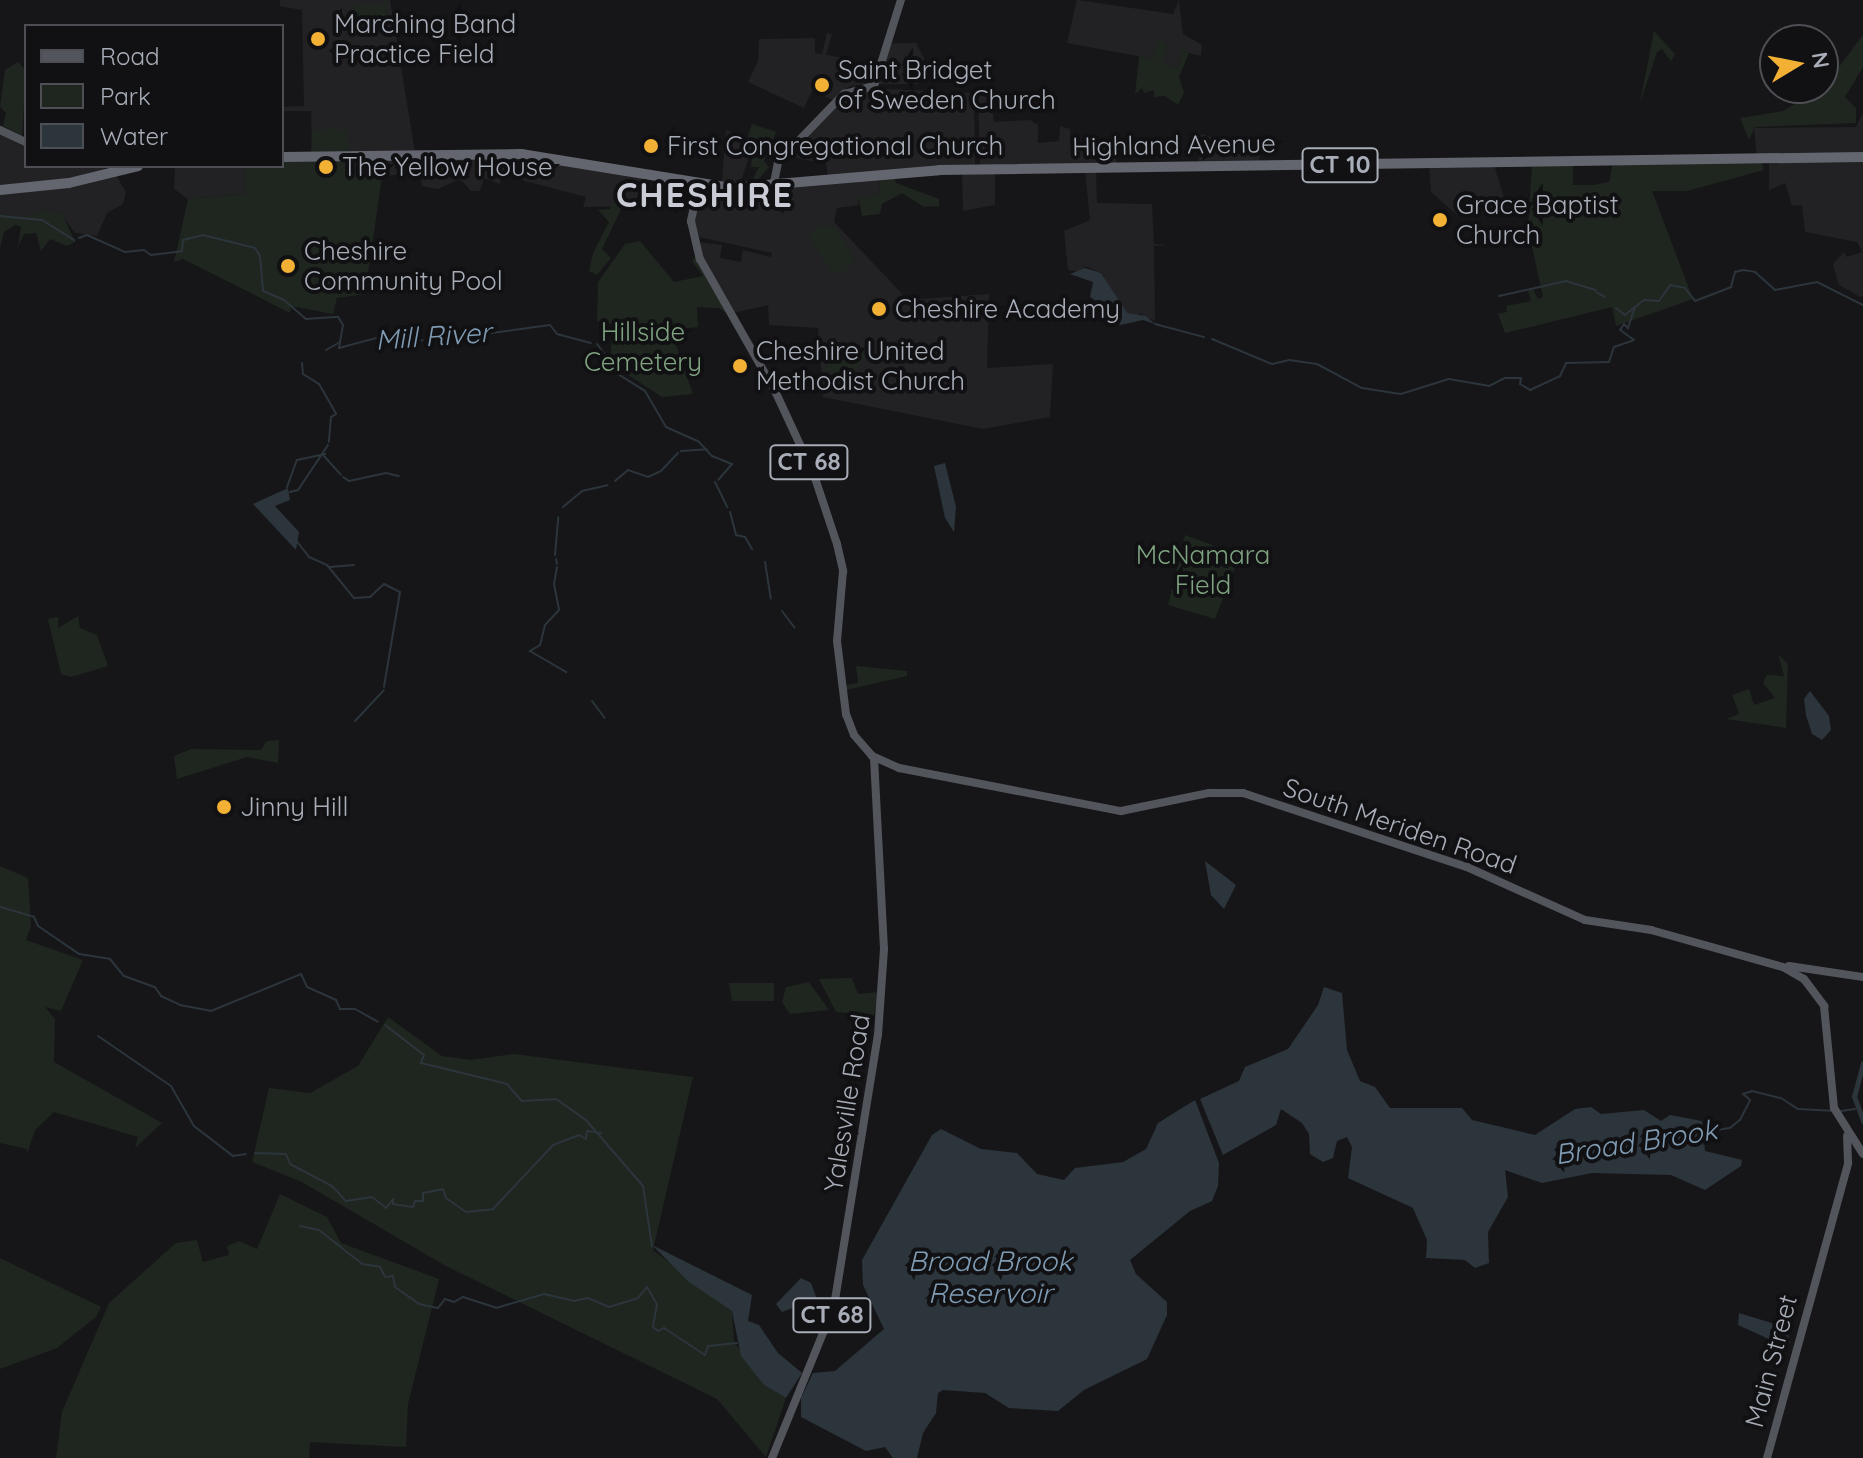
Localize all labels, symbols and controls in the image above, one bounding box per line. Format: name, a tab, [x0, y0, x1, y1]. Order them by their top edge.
place label: Marching Band Practice Field	[334, 8, 516, 70]
legend	[24, 24, 284, 168]
north arrow	[1759, 24, 1839, 104]
marker: Marching Band Practice Field	[309, 30, 327, 48]
text: Road	[100, 41, 160, 71]
text: N	[1805, 50, 1836, 71]
place label: Saint Bridget of Sweden Church	[838, 54, 1056, 116]
marker: Saint Bridget of Sweden Church	[813, 76, 831, 94]
text: Park	[100, 81, 151, 111]
text: Water	[100, 121, 168, 151]
street label: Highland Avenue	[1072, 128, 1276, 162]
place label: First Congregational Church	[667, 130, 1003, 162]
marker: First Congregational Church	[642, 137, 660, 155]
road number: CT 10	[1300, 145, 1380, 185]
place label: The Yellow House	[342, 151, 553, 183]
marker: The Yellow House	[317, 158, 335, 176]
district label: CHESHIRE	[616, 175, 794, 215]
place label: Grace Baptist Church	[1456, 189, 1619, 250]
marker: Grace Baptist Church	[1431, 211, 1449, 229]
place label: Cheshire Community Pool	[304, 235, 503, 296]
marker: Cheshire Community Pool	[279, 257, 297, 275]
place label: Cheshire Academy	[895, 293, 1120, 325]
marker: Cheshire Academy	[870, 300, 888, 318]
water label: Mill River	[374, 315, 492, 357]
park label: Hillside Cemetery	[584, 316, 702, 378]
place label: Cheshire United Methodist Church	[756, 335, 965, 396]
marker: Cheshire United Methodist Church	[731, 357, 749, 375]
road number: CT 68	[769, 442, 849, 482]
park label: McNamara Field	[1136, 539, 1270, 600]
street label: South Meriden Road	[1279, 771, 1521, 881]
place label: Jinny Hill	[240, 791, 348, 823]
marker: Jinny Hill	[215, 798, 233, 816]
street label: Yalesville Road	[818, 1012, 876, 1194]
water label: Broad Brook	[1552, 1113, 1720, 1171]
water label: Broad Brook Reservoir	[908, 1244, 1072, 1310]
street label: Main Street	[1738, 1291, 1804, 1431]
road number: CT 68	[792, 1295, 872, 1335]

